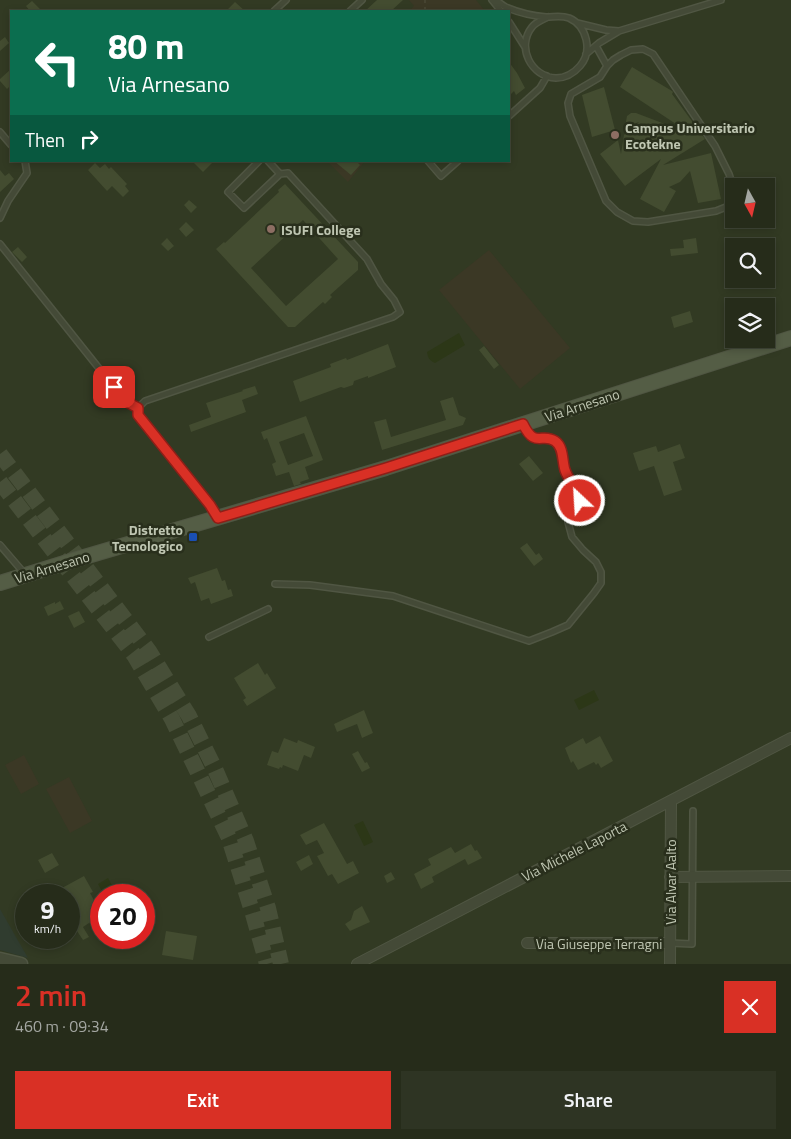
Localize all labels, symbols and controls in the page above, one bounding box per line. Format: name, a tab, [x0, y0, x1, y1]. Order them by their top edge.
text: 80 m	[108, 19, 184, 73]
icon: left	[25, 30, 90, 95]
text: Via Arnesano	[108, 67, 230, 101]
place label: Campus Universitario Ecotekne	[625, 117, 755, 154]
text: Then	[25, 125, 65, 154]
icon: right	[75, 125, 103, 153]
marker: Campus Universitario Ecotekne	[609, 129, 621, 141]
north arrow	[725, 178, 775, 228]
map controls	[725, 178, 775, 348]
place label: ISUFI College	[281, 219, 361, 240]
marker: ISUFI College	[265, 223, 277, 235]
button: search	[725, 238, 775, 288]
button: layers	[725, 298, 775, 348]
pin	[93, 366, 135, 408]
icon: arrive	[100, 373, 128, 401]
street label: Via Arnesano	[542, 383, 622, 427]
position arrow	[553, 474, 605, 526]
place label: Distretto Tecnologico	[112, 519, 183, 556]
marker: Distretto Tecnologico	[187, 531, 199, 543]
street label: Via Arnesano	[12, 546, 92, 588]
street label: Via Michele Laporta	[518, 815, 630, 887]
street label: Via Alvar Aalto	[660, 839, 681, 925]
speed limit sign: 20	[90, 884, 155, 949]
text: 9	[40, 891, 55, 929]
text: km/h	[34, 919, 61, 938]
street label: Via Giuseppe Terragni	[536, 933, 662, 954]
text: 2 min	[15, 972, 87, 1018]
button: close	[724, 981, 776, 1033]
text: 460 m · 09:34	[15, 1014, 109, 1038]
button: Exit	[15, 1071, 391, 1129]
button: Share	[401, 1071, 776, 1129]

